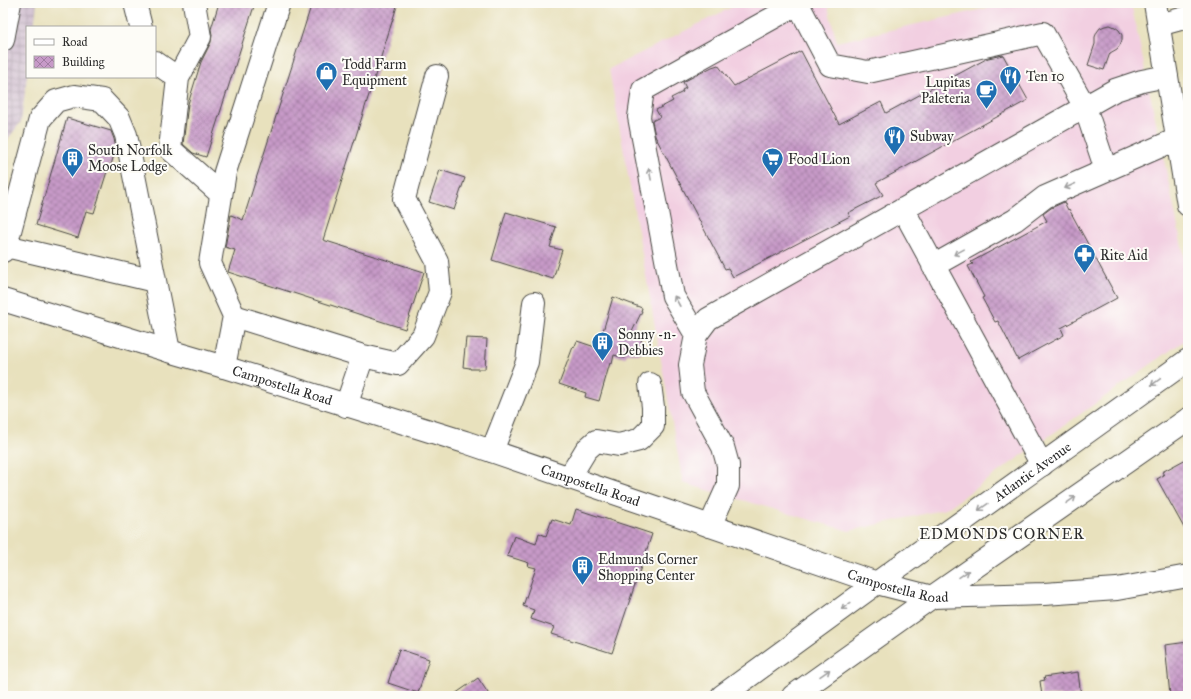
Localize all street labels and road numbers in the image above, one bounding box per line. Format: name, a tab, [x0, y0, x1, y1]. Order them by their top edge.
street label: Campostella Road	[230, 362, 334, 409]
street label: Atlantic Avenue	[990, 438, 1075, 506]
street label: Campostella Road	[539, 461, 642, 510]
street label: Campostella Road	[845, 566, 949, 607]

